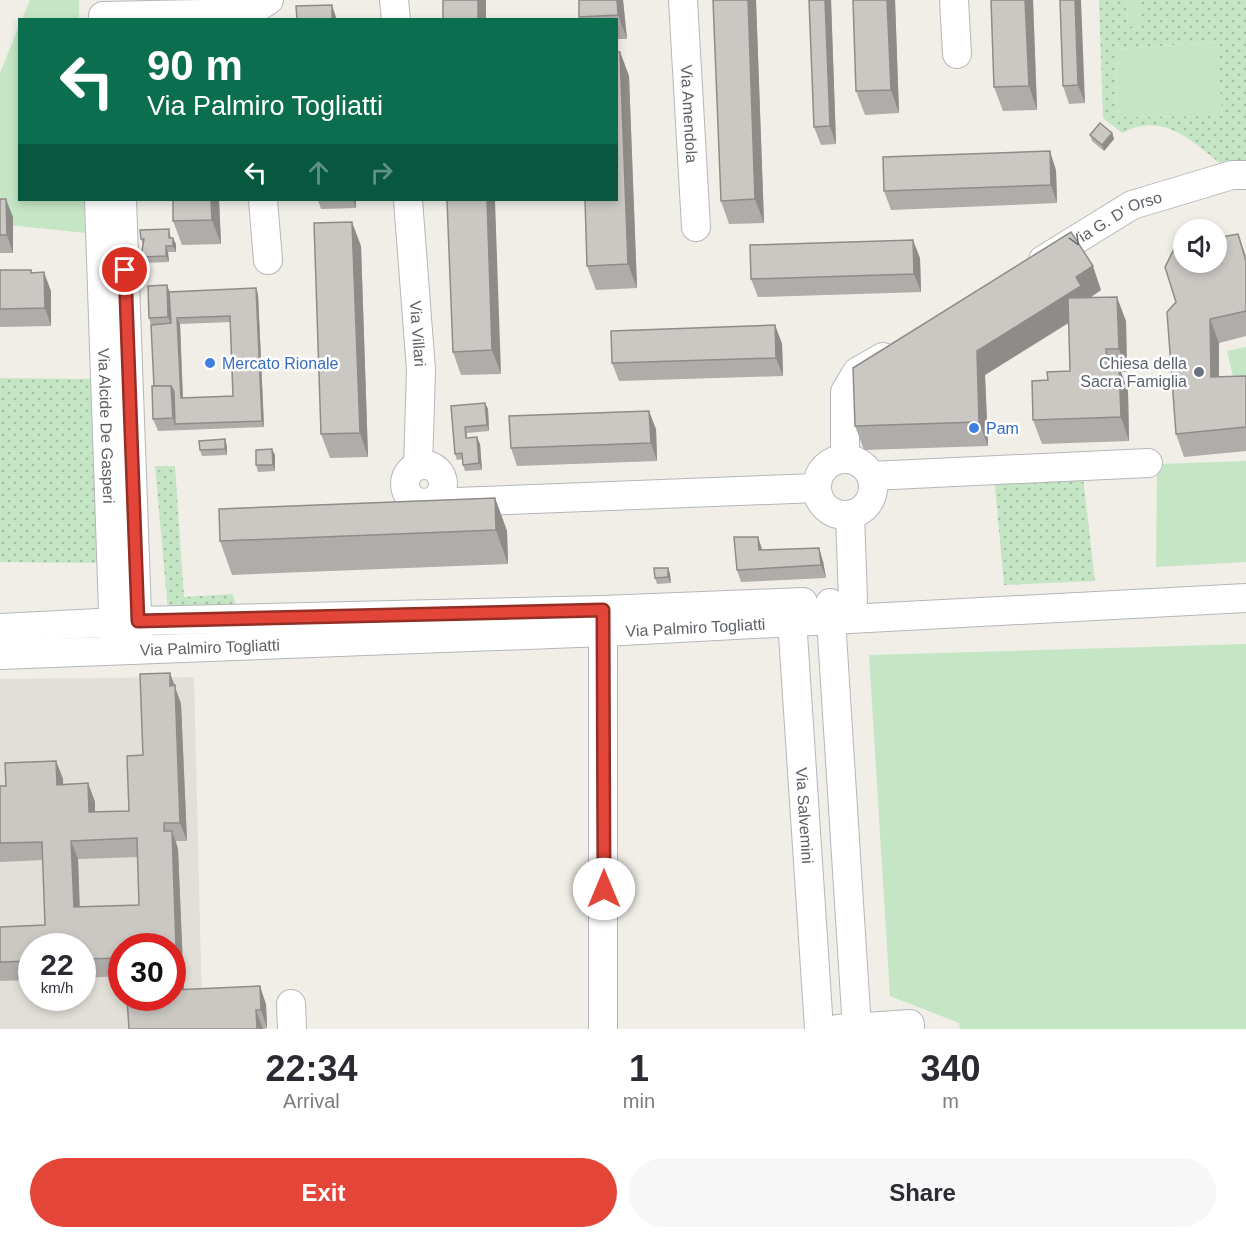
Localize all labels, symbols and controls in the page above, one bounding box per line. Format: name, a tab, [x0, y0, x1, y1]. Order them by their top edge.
icon: left	[48, 42, 126, 120]
text: 90 m	[147, 42, 243, 89]
street label: Via Amendola	[678, 64, 700, 164]
text: Via Palmiro Togliatti	[147, 91, 383, 121]
icon: left	[239, 156, 272, 189]
icon: ahead	[302, 156, 335, 189]
icon: right	[365, 156, 398, 189]
street label: Via G. D' Orso	[1067, 189, 1164, 250]
map controls	[1173, 219, 1227, 273]
button: sound	[1173, 219, 1227, 273]
pin	[99, 244, 150, 295]
icon: arrive	[108, 253, 141, 286]
street label: Via Villari	[407, 300, 429, 367]
street label: Via Alcide De Gasperi	[95, 348, 117, 504]
place label: Mercato Rionale	[222, 355, 339, 372]
place label: Chiesa della Sacra Famiglia	[1080, 355, 1187, 390]
marker: Mercato Rionale	[203, 356, 217, 370]
marker: Chiesa della Sacra Famiglia	[1192, 365, 1206, 379]
place label: Pam	[986, 420, 1019, 437]
marker: Pam	[967, 421, 981, 435]
street label: Via Palmiro Togliatti	[625, 615, 766, 640]
street label: Via Palmiro Togliatti	[140, 636, 280, 659]
street label: Via Salvemini	[793, 767, 816, 864]
position arrow	[572, 857, 636, 921]
speed limit sign: 30	[108, 933, 186, 1011]
text: 22	[40, 948, 74, 981]
text: km/h	[41, 979, 73, 996]
text: 22:34	[265, 1048, 357, 1089]
text: 1	[629, 1048, 649, 1089]
text: 340	[920, 1048, 981, 1089]
text: Arrival	[283, 1090, 340, 1112]
text: min	[623, 1090, 655, 1112]
text: m	[942, 1090, 959, 1112]
button: Exit	[30, 1158, 617, 1227]
button: Share	[629, 1158, 1216, 1227]

